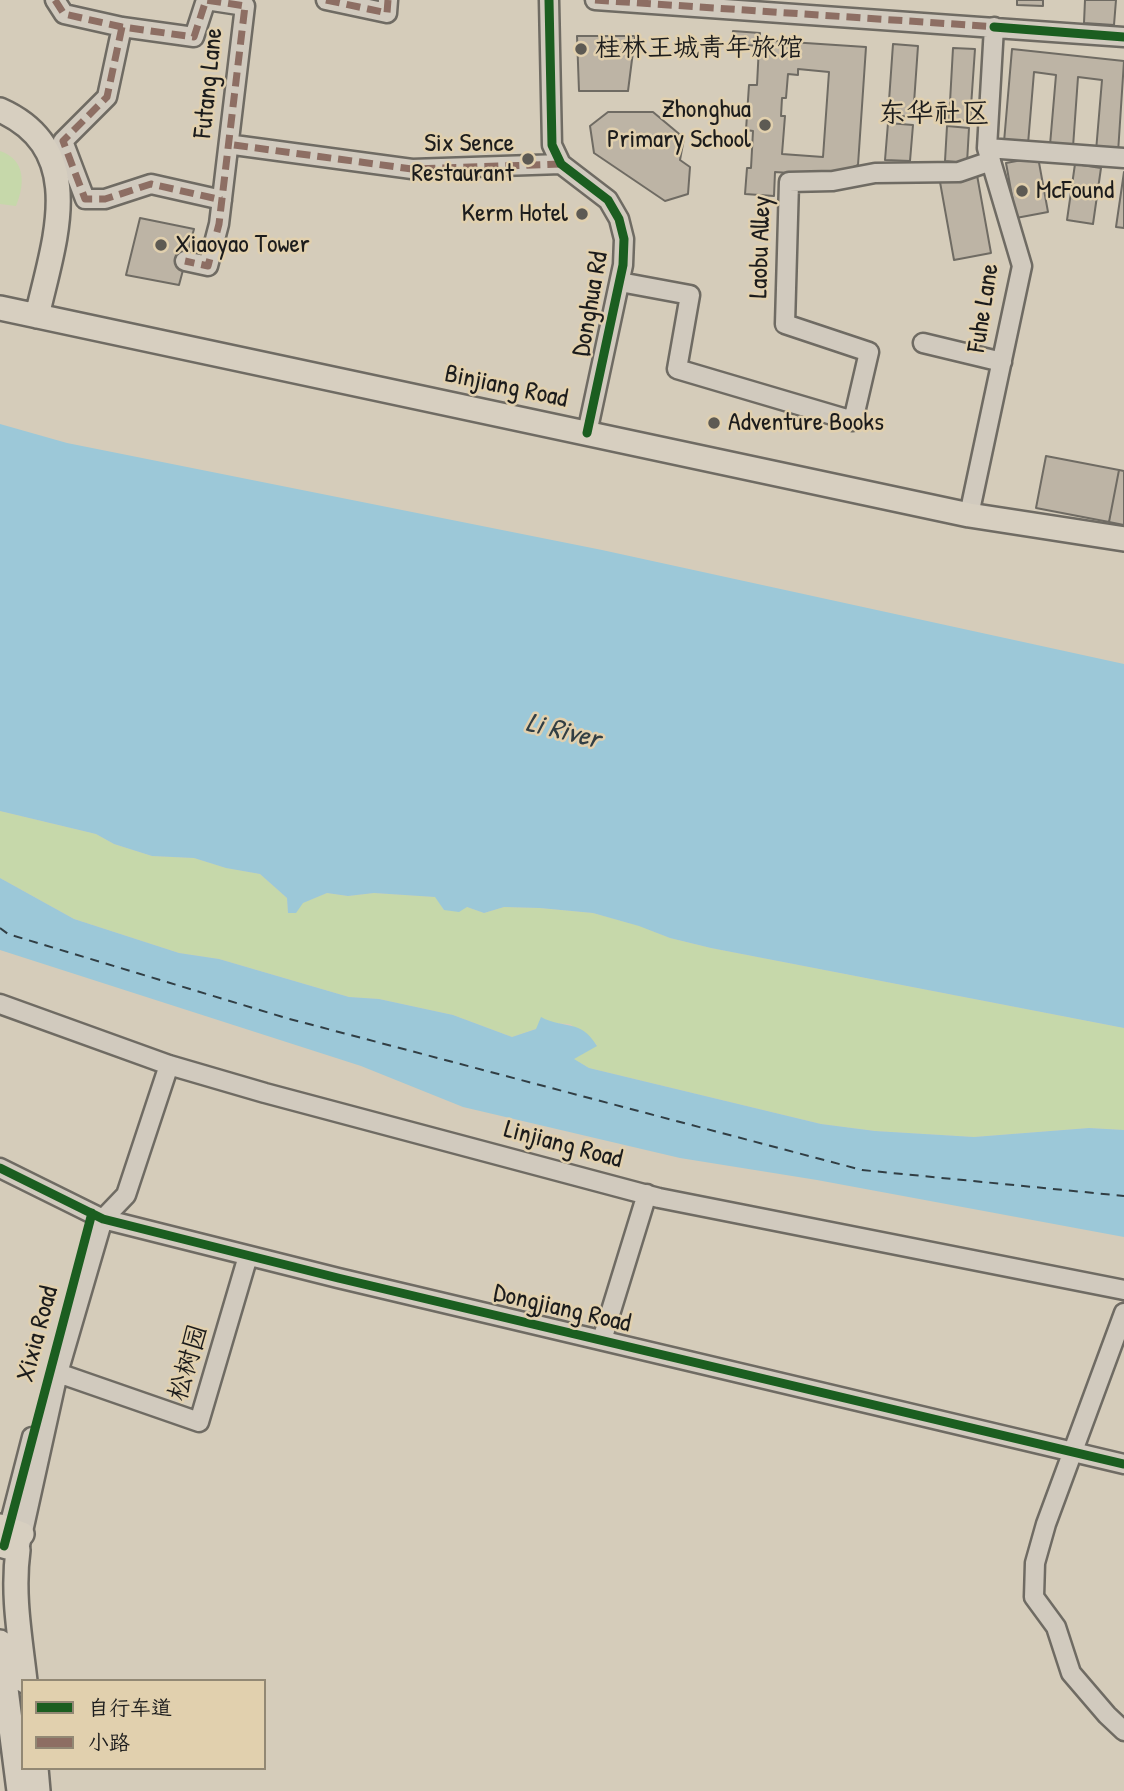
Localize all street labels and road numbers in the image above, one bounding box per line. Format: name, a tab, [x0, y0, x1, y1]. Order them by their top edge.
street label: Futang Lane	[188, 26, 230, 140]
street label: Laobu Alley	[744, 195, 778, 299]
street label: Donghua Rd	[566, 249, 616, 359]
street label: Fuhe Lane	[962, 261, 1006, 355]
street label: Binjiang Road	[442, 359, 570, 415]
street label: Linjiang Road	[500, 1114, 626, 1176]
street label: Dongjiang Road	[490, 1278, 634, 1340]
street label: Xixia Road	[10, 1283, 66, 1385]
street label: 松树园	[163, 1321, 215, 1405]

